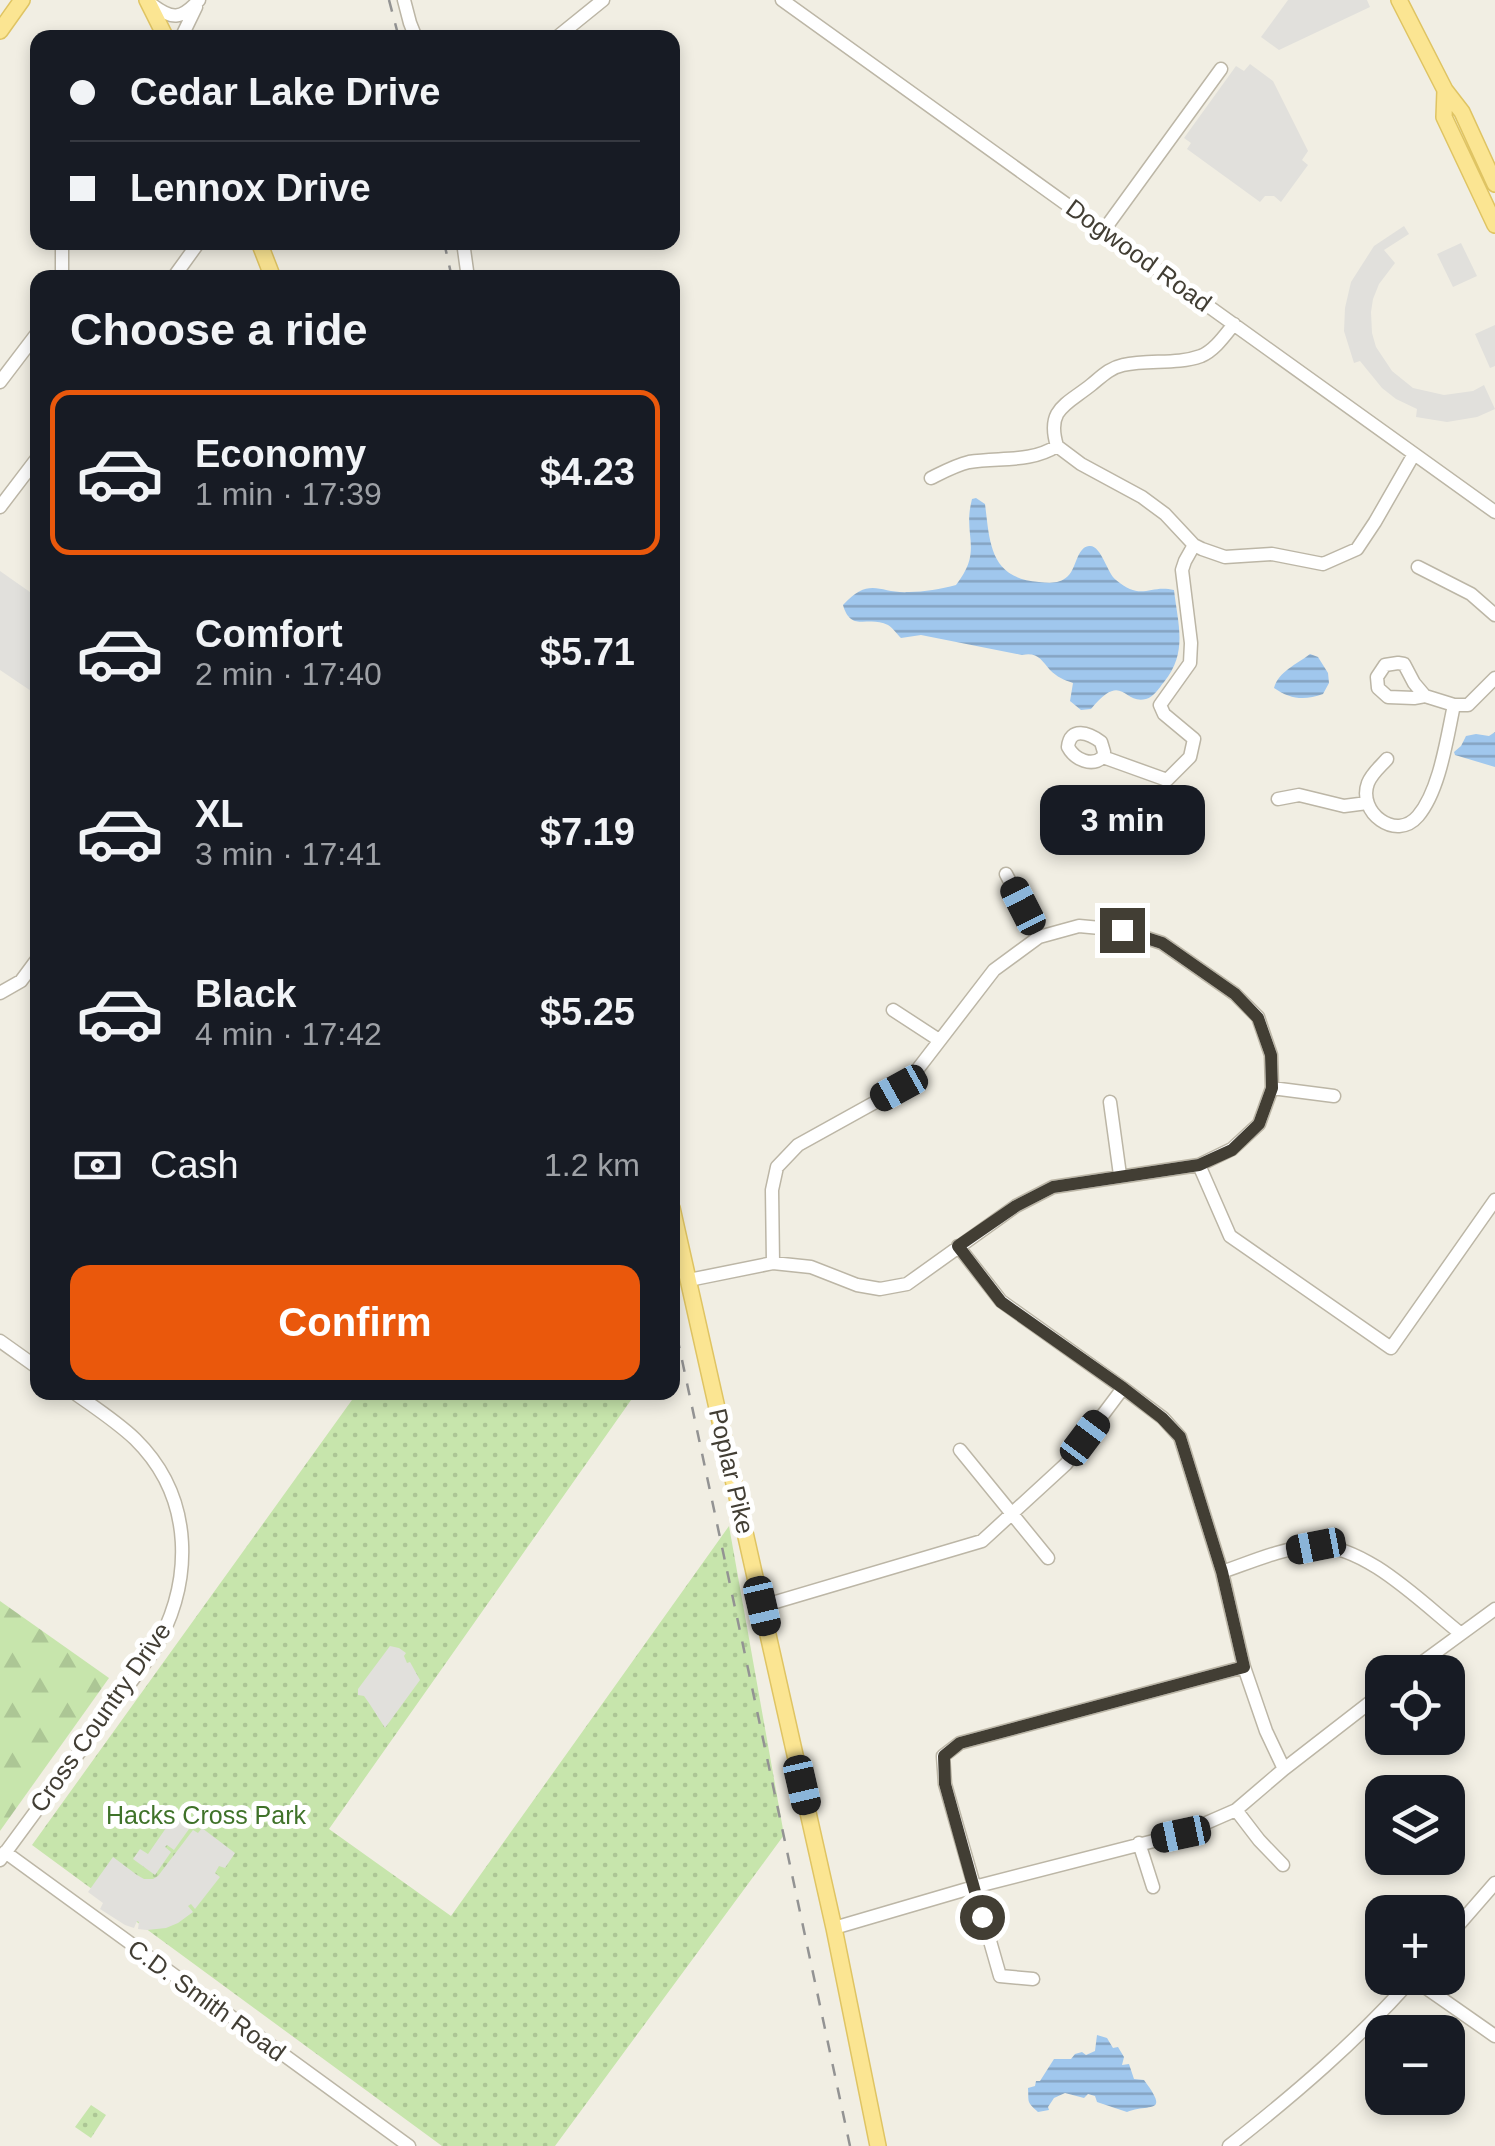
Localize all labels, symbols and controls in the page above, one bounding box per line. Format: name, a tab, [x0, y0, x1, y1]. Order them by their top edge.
text: Cedar Lake Drive	[130, 71, 441, 113]
text: Lennox Drive	[130, 167, 371, 209]
street label: Dogwood Road	[1061, 193, 1217, 317]
text: Choose a ride	[70, 304, 368, 355]
icon: car	[75, 428, 165, 518]
text: Economy	[195, 433, 366, 475]
text: $4.23	[540, 451, 635, 493]
text: 1 min · 17:39	[195, 476, 382, 512]
icon: car	[75, 608, 165, 698]
text: Comfort	[195, 613, 343, 655]
text: $5.71	[540, 631, 635, 673]
text: 2 min · 17:40	[195, 656, 382, 692]
callout: 3 min	[1040, 785, 1204, 855]
icon: car	[75, 788, 165, 878]
text: XL	[195, 793, 244, 835]
text: 3 min	[1081, 802, 1164, 838]
text: $7.19	[540, 811, 635, 853]
text: 3 min · 17:41	[195, 836, 382, 872]
car	[996, 872, 1050, 940]
route end	[1100, 908, 1145, 953]
icon: car	[75, 968, 165, 1058]
text: Black	[195, 973, 296, 1015]
text: $5.25	[540, 991, 635, 1033]
text: 4 min · 17:42	[195, 1016, 382, 1052]
car	[865, 1060, 933, 1116]
icon: cash	[70, 1138, 125, 1193]
text: Cash	[150, 1144, 239, 1186]
text: 1.2 km	[544, 1147, 640, 1183]
button: Confirm	[70, 1265, 640, 1380]
car	[1055, 1405, 1115, 1471]
street label: Poplar Pike	[704, 1406, 760, 1536]
car	[1284, 1526, 1348, 1566]
car	[741, 1573, 783, 1639]
street label: Cross Country Drive	[24, 1617, 176, 1817]
map controls	[1365, 1655, 1465, 2115]
button: locate	[1365, 1655, 1465, 1755]
car	[781, 1752, 823, 1818]
button: layers	[1365, 1775, 1465, 1875]
park label: Hacks Cross Park	[106, 1801, 307, 1829]
car	[1149, 1813, 1213, 1855]
route start	[960, 1895, 1005, 1940]
button: +	[1365, 1895, 1465, 1995]
street label: C.D. Smith Road	[123, 1934, 291, 2066]
button: −	[1365, 2015, 1465, 2115]

